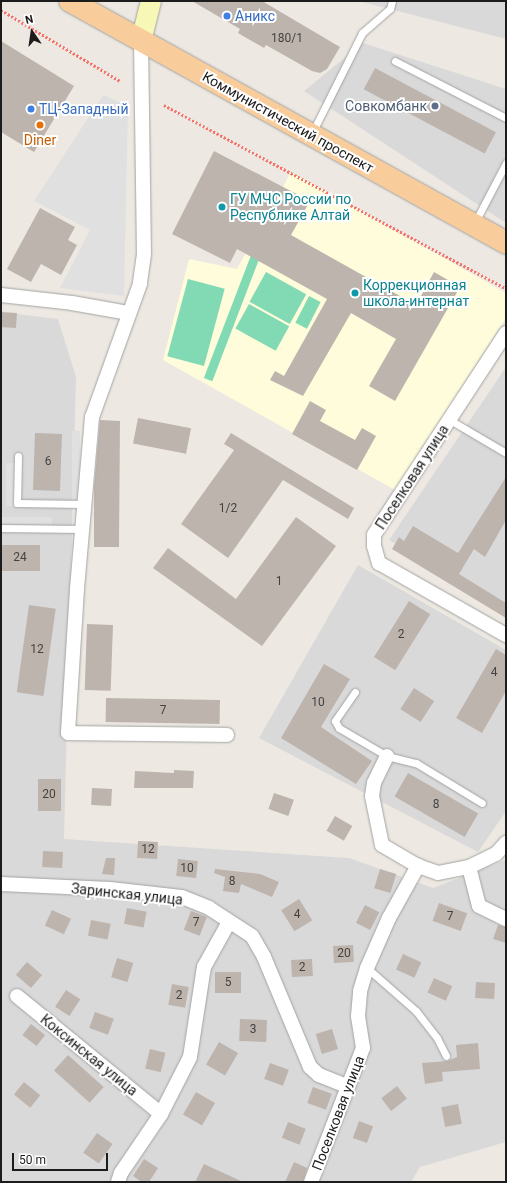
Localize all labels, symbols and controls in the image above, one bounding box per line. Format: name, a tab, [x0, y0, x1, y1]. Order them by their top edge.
place label: Аникс	[235, 8, 275, 24]
marker: Аникс	[222, 11, 232, 21]
north arrow	[12, 12, 52, 52]
text: N	[24, 13, 34, 27]
house number: 180/1	[271, 32, 303, 46]
street label: Коммунистический проспект	[199, 68, 377, 176]
place label: Совкомбанк	[345, 98, 427, 114]
place label: ТЦ-Западный	[39, 101, 129, 117]
marker: Совкомбанк	[430, 101, 440, 111]
marker: ТЦ-Западный	[26, 104, 36, 114]
marker: Diner	[35, 120, 45, 130]
place label: Diner	[24, 132, 56, 148]
place label: ГУ МЧС России по Республике Алтай	[230, 191, 351, 224]
marker: ГУ МЧС России по Республике Алтай	[217, 202, 227, 212]
place label: Коррекционная школа-интернат	[363, 277, 469, 310]
marker: Коррекционная школа-интернат	[350, 288, 360, 298]
street label: Поселковая улица	[372, 422, 452, 532]
house number: 6	[45, 455, 51, 469]
house number: 1/2	[219, 502, 237, 516]
house number: 24	[13, 551, 27, 565]
house number: 1	[276, 575, 282, 589]
house number: 2	[398, 628, 404, 642]
house number: 12	[30, 643, 44, 657]
house number: 4	[491, 666, 497, 680]
house number: 10	[311, 696, 325, 710]
house number: 7	[160, 704, 166, 718]
house number: 20	[42, 788, 56, 802]
house number: 8	[433, 798, 439, 812]
house number: 12	[141, 843, 155, 857]
house number: 10	[180, 862, 194, 876]
house number: 8	[229, 875, 235, 889]
street label: Заринская улица	[70, 880, 184, 908]
house number: 4	[294, 908, 300, 922]
house number: 7	[447, 910, 453, 924]
house number: 7	[193, 916, 199, 930]
house number: 20	[337, 947, 351, 961]
house number: 2	[299, 961, 305, 975]
house number: 5	[225, 976, 231, 990]
house number: 2	[176, 989, 182, 1003]
street label: Коксинская улица	[37, 1011, 141, 1099]
house number: 3	[250, 1023, 256, 1037]
street label: Поселковая улица	[308, 1053, 368, 1173]
scale bar	[14, 1145, 110, 1171]
text: 50 m	[19, 1153, 46, 1167]

